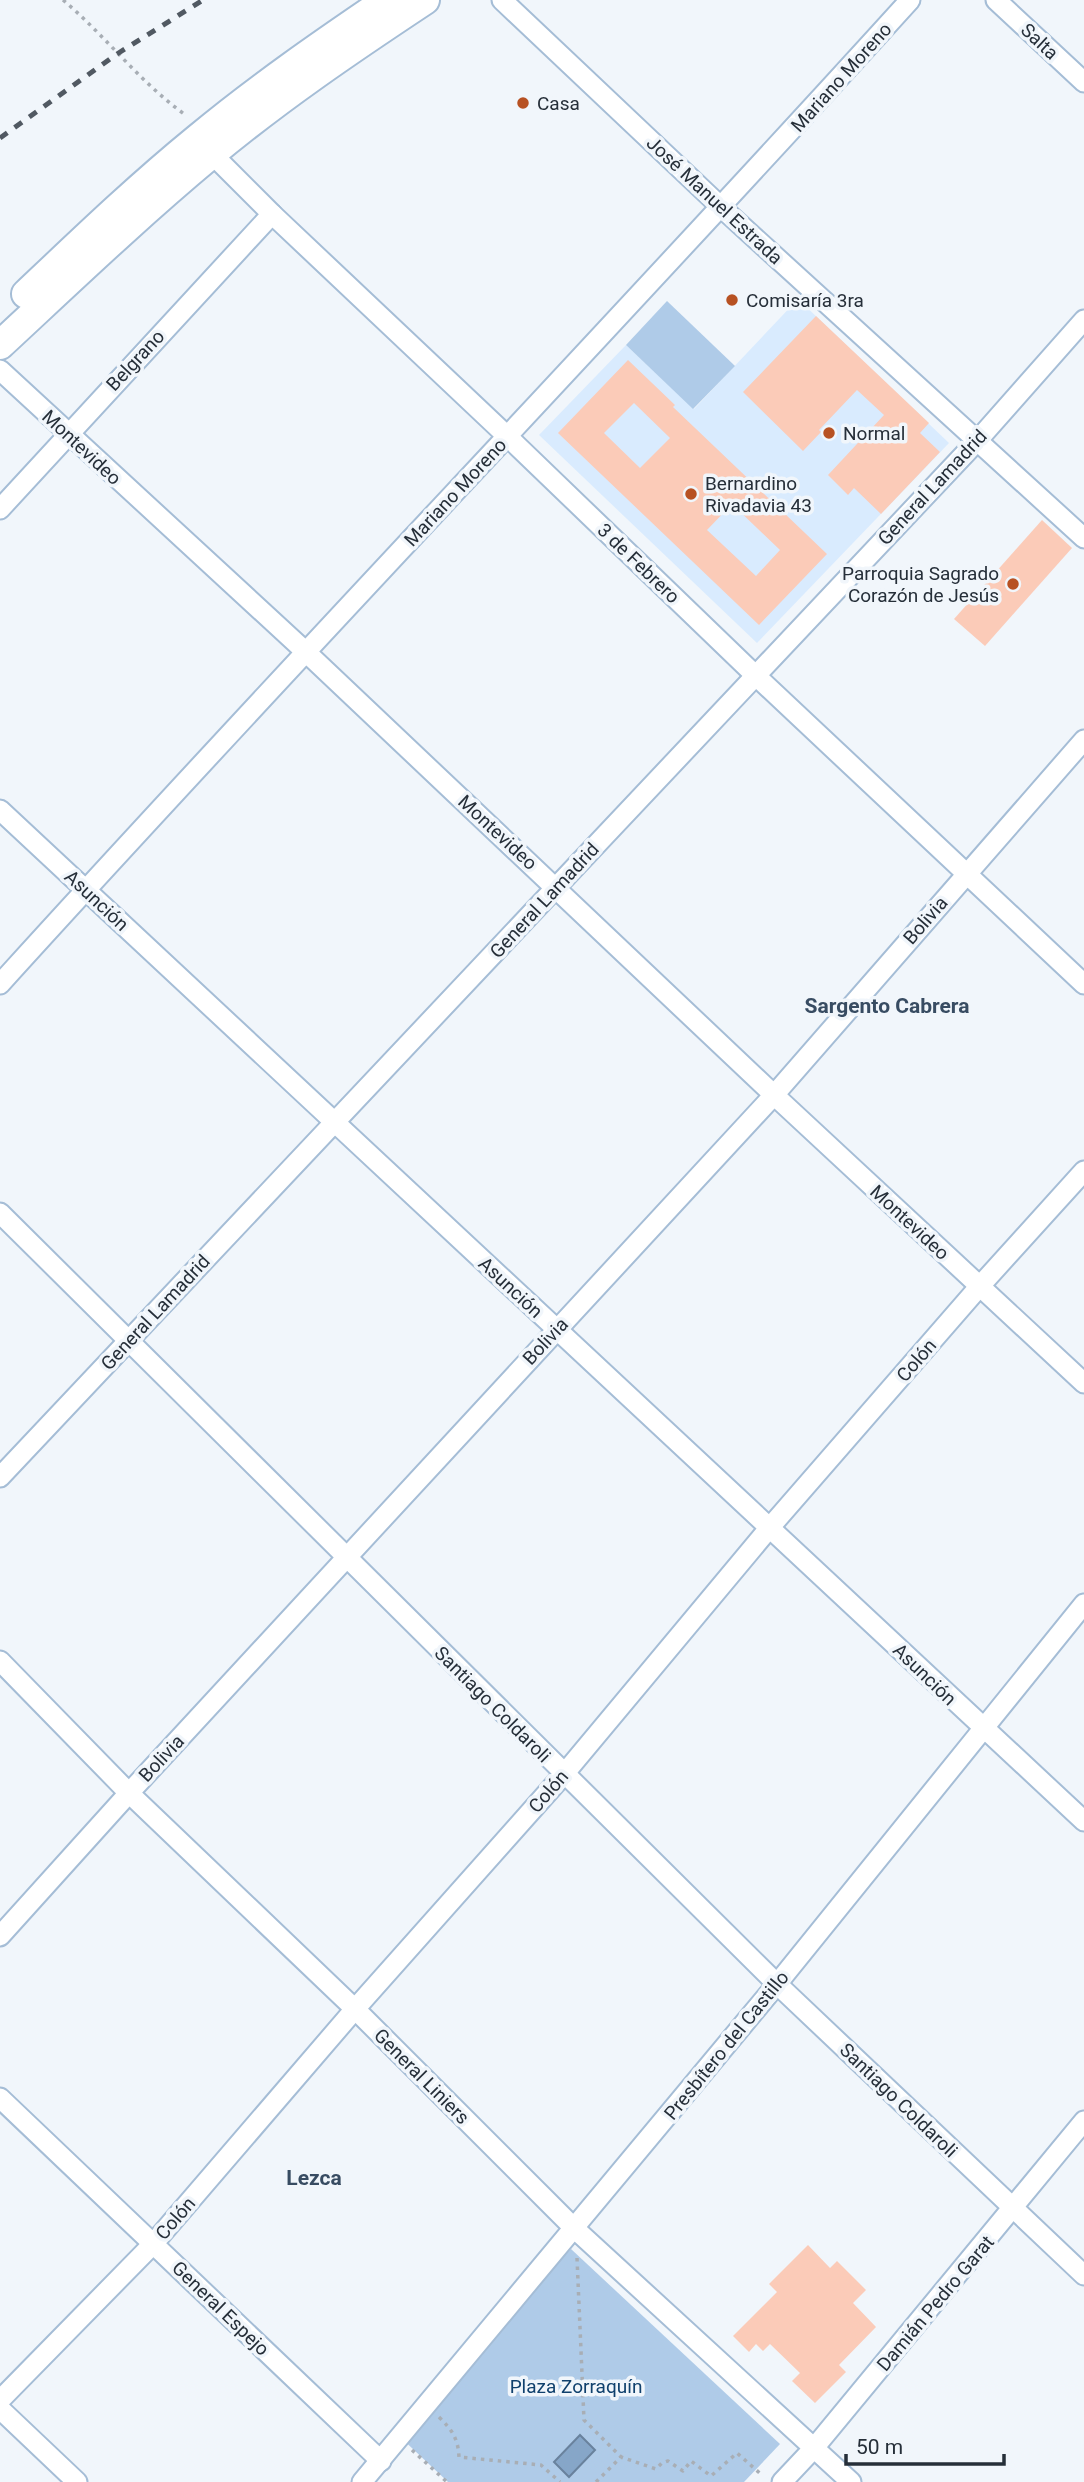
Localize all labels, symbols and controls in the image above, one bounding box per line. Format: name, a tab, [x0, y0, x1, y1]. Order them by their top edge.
street label: Mariano Moreno	[786, 18, 897, 137]
street label: Salta	[1016, 18, 1063, 64]
place label: Casa	[537, 92, 580, 115]
marker: Casa	[515, 95, 531, 111]
street label: José Manuel Estrada	[642, 131, 787, 269]
place label: Comisaría 3ra	[746, 289, 864, 312]
marker: Comisaría 3ra	[724, 292, 740, 308]
street label: Belgrano	[101, 325, 169, 396]
street label: Montevideo	[37, 405, 126, 490]
place label: Normal	[843, 422, 905, 445]
marker: Normal	[821, 425, 837, 441]
street label: General Lamadrid	[873, 425, 992, 550]
street label: Mariano Moreno	[399, 434, 511, 551]
place label: Bernardino Rivadavia 43	[705, 472, 812, 517]
marker: Bernardino Rivadavia 43	[683, 486, 699, 502]
street label: 3 de Febrero	[593, 518, 685, 608]
place label: Parroquia Sagrado Corazón de Jesús	[842, 562, 999, 607]
marker: Parroquia Sagrado Corazón de Jesús	[1005, 576, 1021, 592]
street label: Montevideo	[453, 790, 542, 875]
street label: General Lamadrid	[485, 838, 604, 963]
street label: Asunción	[60, 865, 133, 936]
street label: Bolivia	[898, 892, 952, 949]
district label: Sargento Cabrera	[805, 994, 969, 1018]
street label: Montevideo	[865, 1180, 954, 1265]
street label: General Lamadrid	[96, 1250, 215, 1375]
street label: Asunción	[474, 1252, 547, 1323]
street label: Bolivia	[518, 1313, 573, 1370]
street label: Colón	[892, 1334, 941, 1386]
street label: Asunción	[888, 1639, 961, 1710]
street label: Santiago Coldaroli	[430, 1642, 555, 1767]
street label: Bolivia	[134, 1730, 189, 1787]
street label: Colón	[524, 1765, 573, 1817]
street label: Presbítero del Castillo	[659, 1966, 794, 2124]
street label: General Liniers	[369, 2024, 474, 2129]
street label: Santiago Coldaroli	[835, 2038, 962, 2162]
district label: Lezca	[286, 2166, 342, 2190]
street label: Colón	[151, 2192, 200, 2244]
street label: Damián Pedro Garat	[872, 2231, 999, 2376]
street label: General Espejo	[167, 2256, 274, 2360]
park label: Plaza Zorraquín	[510, 2375, 642, 2398]
scale bar	[846, 2422, 1004, 2466]
text: 50 m	[856, 2435, 903, 2459]

